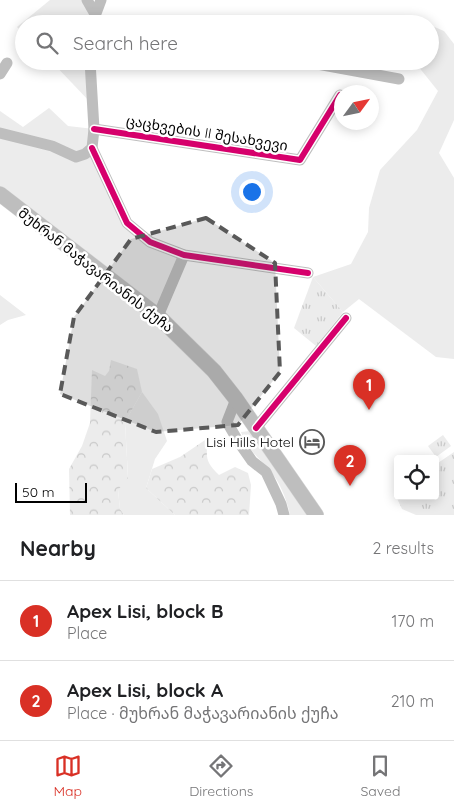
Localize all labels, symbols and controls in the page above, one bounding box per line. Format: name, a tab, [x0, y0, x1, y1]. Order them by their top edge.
search box	[15, 15, 439, 70]
icon: search	[33, 29, 61, 57]
text: Search here	[73, 31, 178, 55]
north arrow	[334, 85, 379, 130]
street label: ცაცხვების II შესახვევი	[125, 111, 289, 155]
your location	[239, 179, 265, 205]
street label: მუხრან მაჭავარიანის ქუჩა	[15, 204, 177, 336]
pin: 1	[353, 369, 385, 410]
hotel icon: Lisi Hills Hotel	[299, 429, 325, 455]
place label: Lisi Hills Hotel	[206, 433, 294, 451]
pin: 2	[334, 445, 366, 486]
map controls	[394, 455, 439, 500]
button: locate	[394, 455, 439, 500]
scale bar	[15, 480, 88, 503]
text: 50 m	[22, 483, 55, 501]
text: Nearby	[20, 535, 96, 561]
text: 2 results	[372, 538, 434, 558]
text: Apex Lisi, block B	[67, 599, 223, 623]
text: 1	[33, 611, 39, 631]
text: 170 m	[391, 611, 434, 631]
text: Place	[67, 623, 107, 643]
text: Apex Lisi, block A	[67, 678, 223, 702]
text: 2	[31, 691, 41, 711]
text: 210 m	[391, 691, 434, 711]
text: Place · მუხრან მაჭავარიანის ქუჩა	[67, 703, 338, 723]
tab: Map	[54, 752, 82, 800]
tab: Directions	[189, 752, 253, 800]
tab: Saved	[360, 752, 400, 800]

